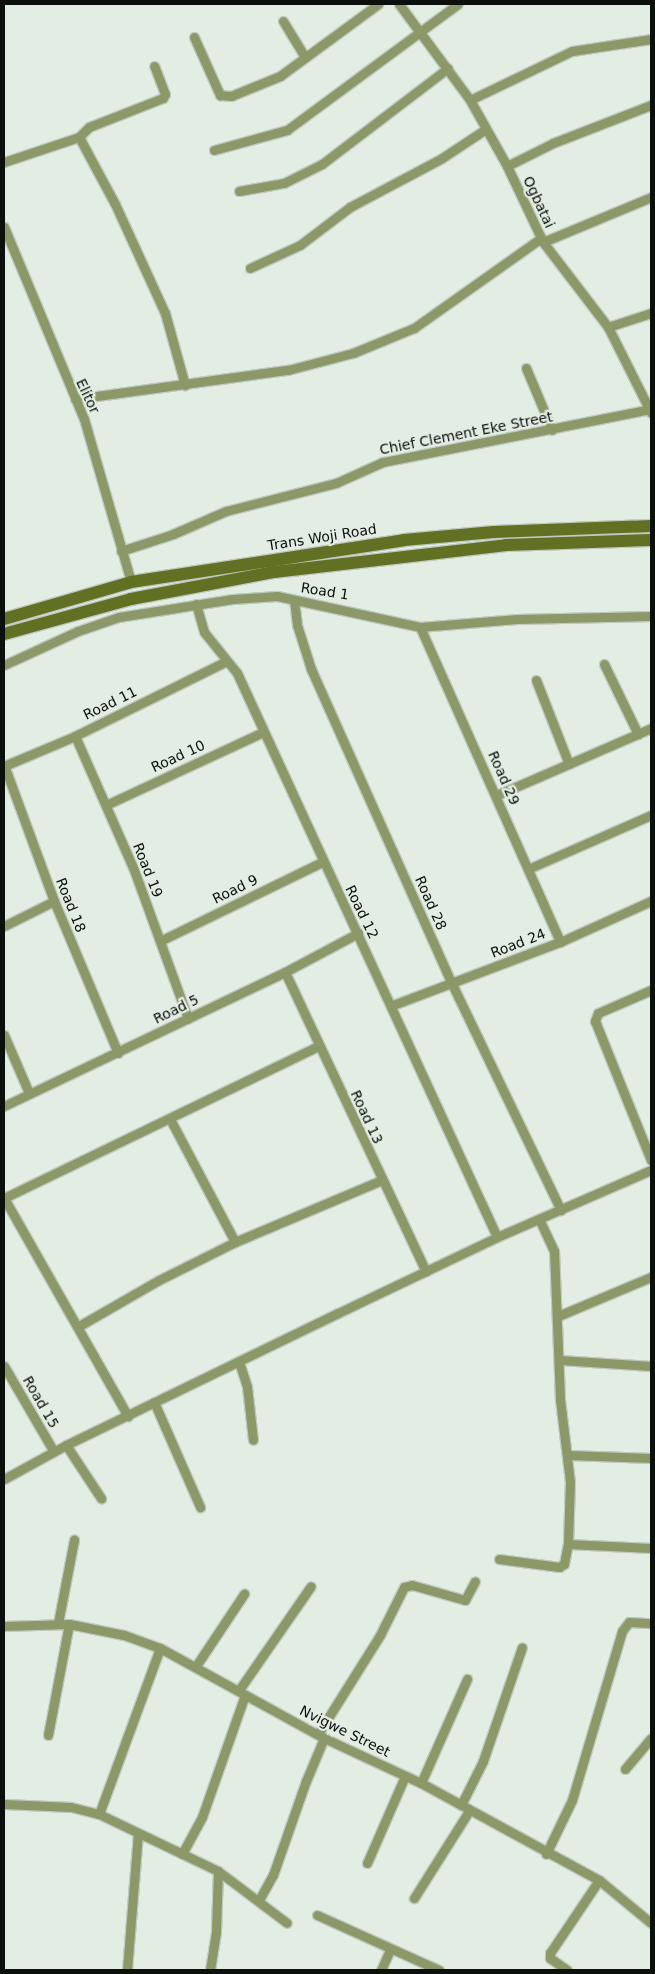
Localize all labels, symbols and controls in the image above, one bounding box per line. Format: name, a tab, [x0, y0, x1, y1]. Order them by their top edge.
street label: Ogbatai	[520, 173, 558, 231]
street label: Elitor	[73, 376, 103, 416]
street label: Chief Clement Eke Street	[378, 408, 554, 458]
street label: Trans Woji Road	[266, 520, 378, 554]
street label: Road 1	[300, 579, 350, 603]
street label: Road 11	[81, 683, 139, 723]
street label: Road 10	[148, 736, 208, 776]
street label: Road 29	[485, 748, 523, 808]
street label: Road 19	[129, 840, 167, 900]
street label: Road 9	[210, 871, 260, 907]
street label: Road 28	[412, 873, 450, 933]
street label: Road 18	[52, 875, 90, 935]
street label: Road 12	[342, 883, 382, 941]
street label: Road 24	[488, 925, 548, 961]
street label: Road 5	[151, 991, 201, 1027]
street label: Road 13	[347, 1087, 387, 1147]
street label: Road 15	[19, 1373, 63, 1431]
street label: Nvigwe Street	[297, 1702, 393, 1760]

